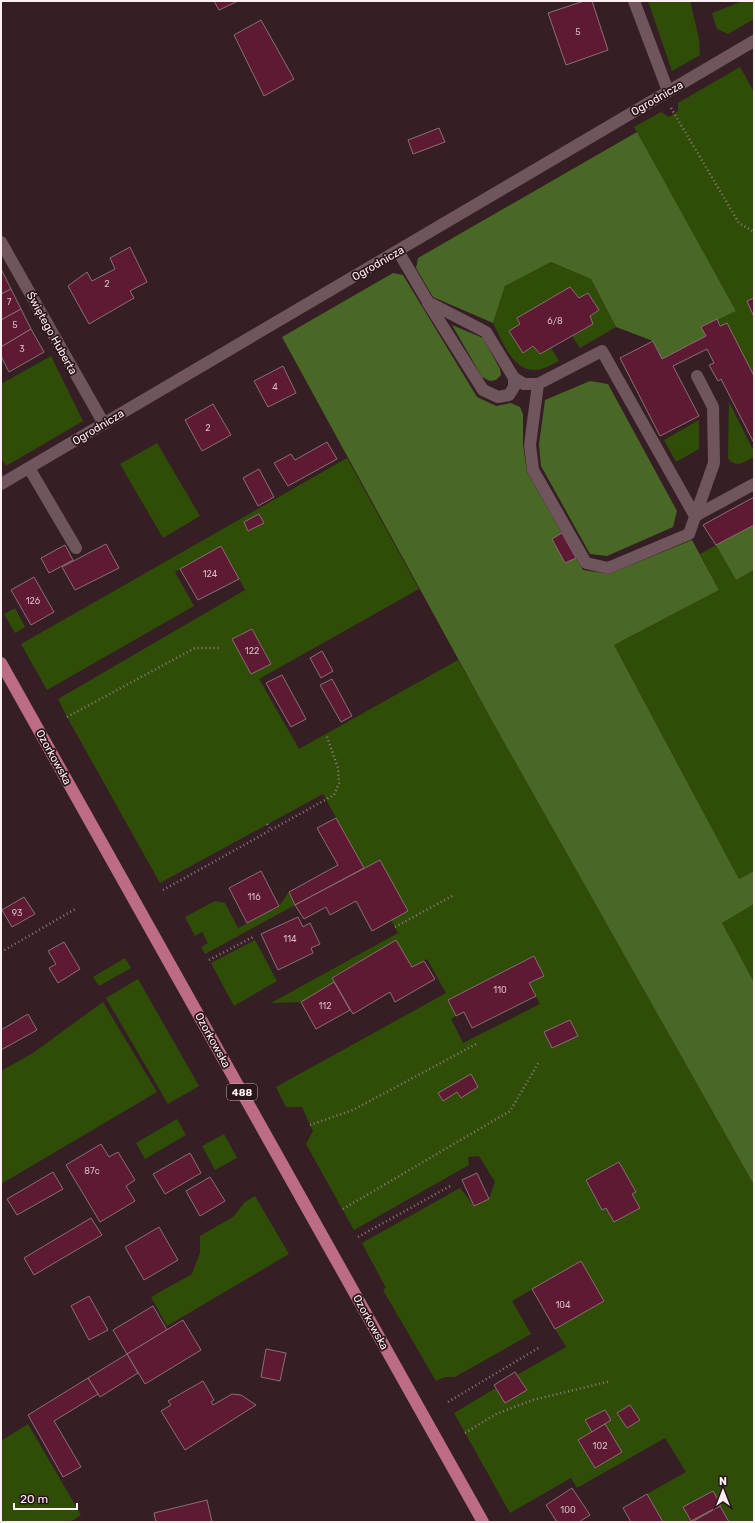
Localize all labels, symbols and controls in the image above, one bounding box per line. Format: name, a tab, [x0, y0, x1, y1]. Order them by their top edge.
house number: 5	[575, 27, 581, 37]
street label: Ogrodnicza	[629, 78, 686, 119]
street label: Ogrodnicza	[350, 243, 407, 284]
house number: 2	[104, 279, 110, 289]
street label: Świętego Huberta	[24, 290, 80, 377]
house number: 7	[7, 297, 12, 307]
house number: 6/8	[547, 316, 563, 326]
house number: 5	[12, 320, 18, 330]
house number: 3	[19, 344, 25, 354]
house number: 4	[272, 382, 278, 392]
street label: Ogrodnicza	[70, 407, 126, 448]
house number: 2	[205, 423, 211, 433]
house number: 124	[203, 569, 218, 579]
house number: 126	[26, 596, 41, 606]
house number: 122	[245, 646, 259, 656]
street label: Ozorkowska	[33, 727, 74, 787]
house number: 116	[247, 892, 261, 902]
house number: 93	[12, 908, 22, 918]
house number: 114	[283, 934, 297, 944]
house number: 110	[493, 985, 507, 995]
house number: 112	[319, 1001, 332, 1011]
street label: Ozorkowska	[192, 1010, 233, 1070]
road number: 488	[227, 1084, 257, 1100]
house number: 87c	[84, 1166, 100, 1176]
street label: Ozorkowska	[350, 1292, 391, 1352]
house number: 104	[555, 1300, 571, 1310]
house number: 102	[593, 1441, 607, 1451]
north arrow	[703, 1471, 743, 1511]
text: N	[719, 1475, 727, 1488]
scale bar	[14, 1485, 77, 1511]
text: 20 m	[20, 1492, 48, 1506]
house number: 100	[560, 1505, 576, 1515]

